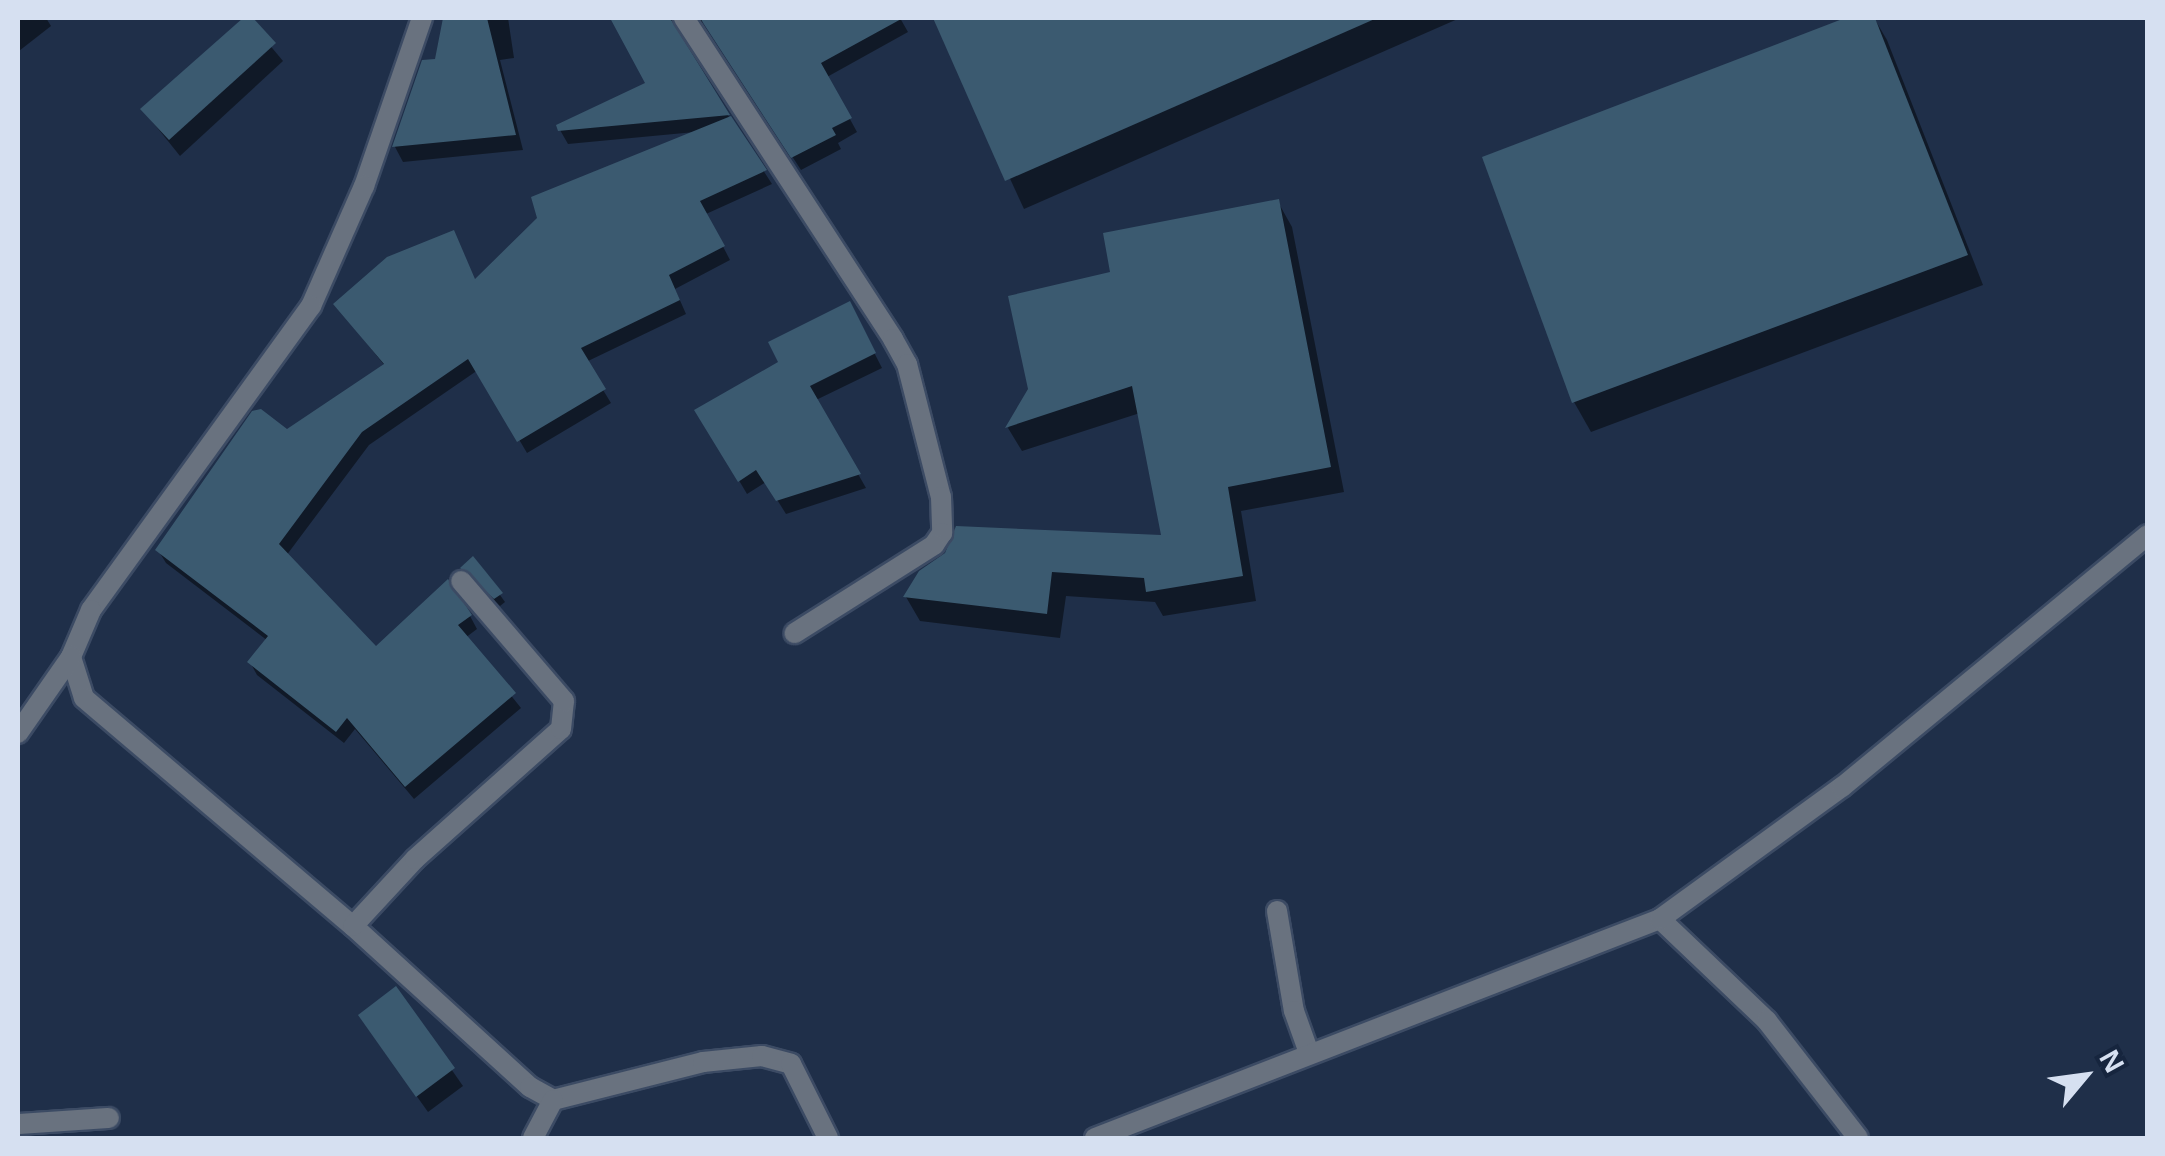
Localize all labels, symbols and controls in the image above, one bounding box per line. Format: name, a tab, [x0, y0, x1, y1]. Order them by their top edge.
north arrow	[2035, 1026, 2135, 1126]
text: N	[2093, 1045, 2130, 1078]

